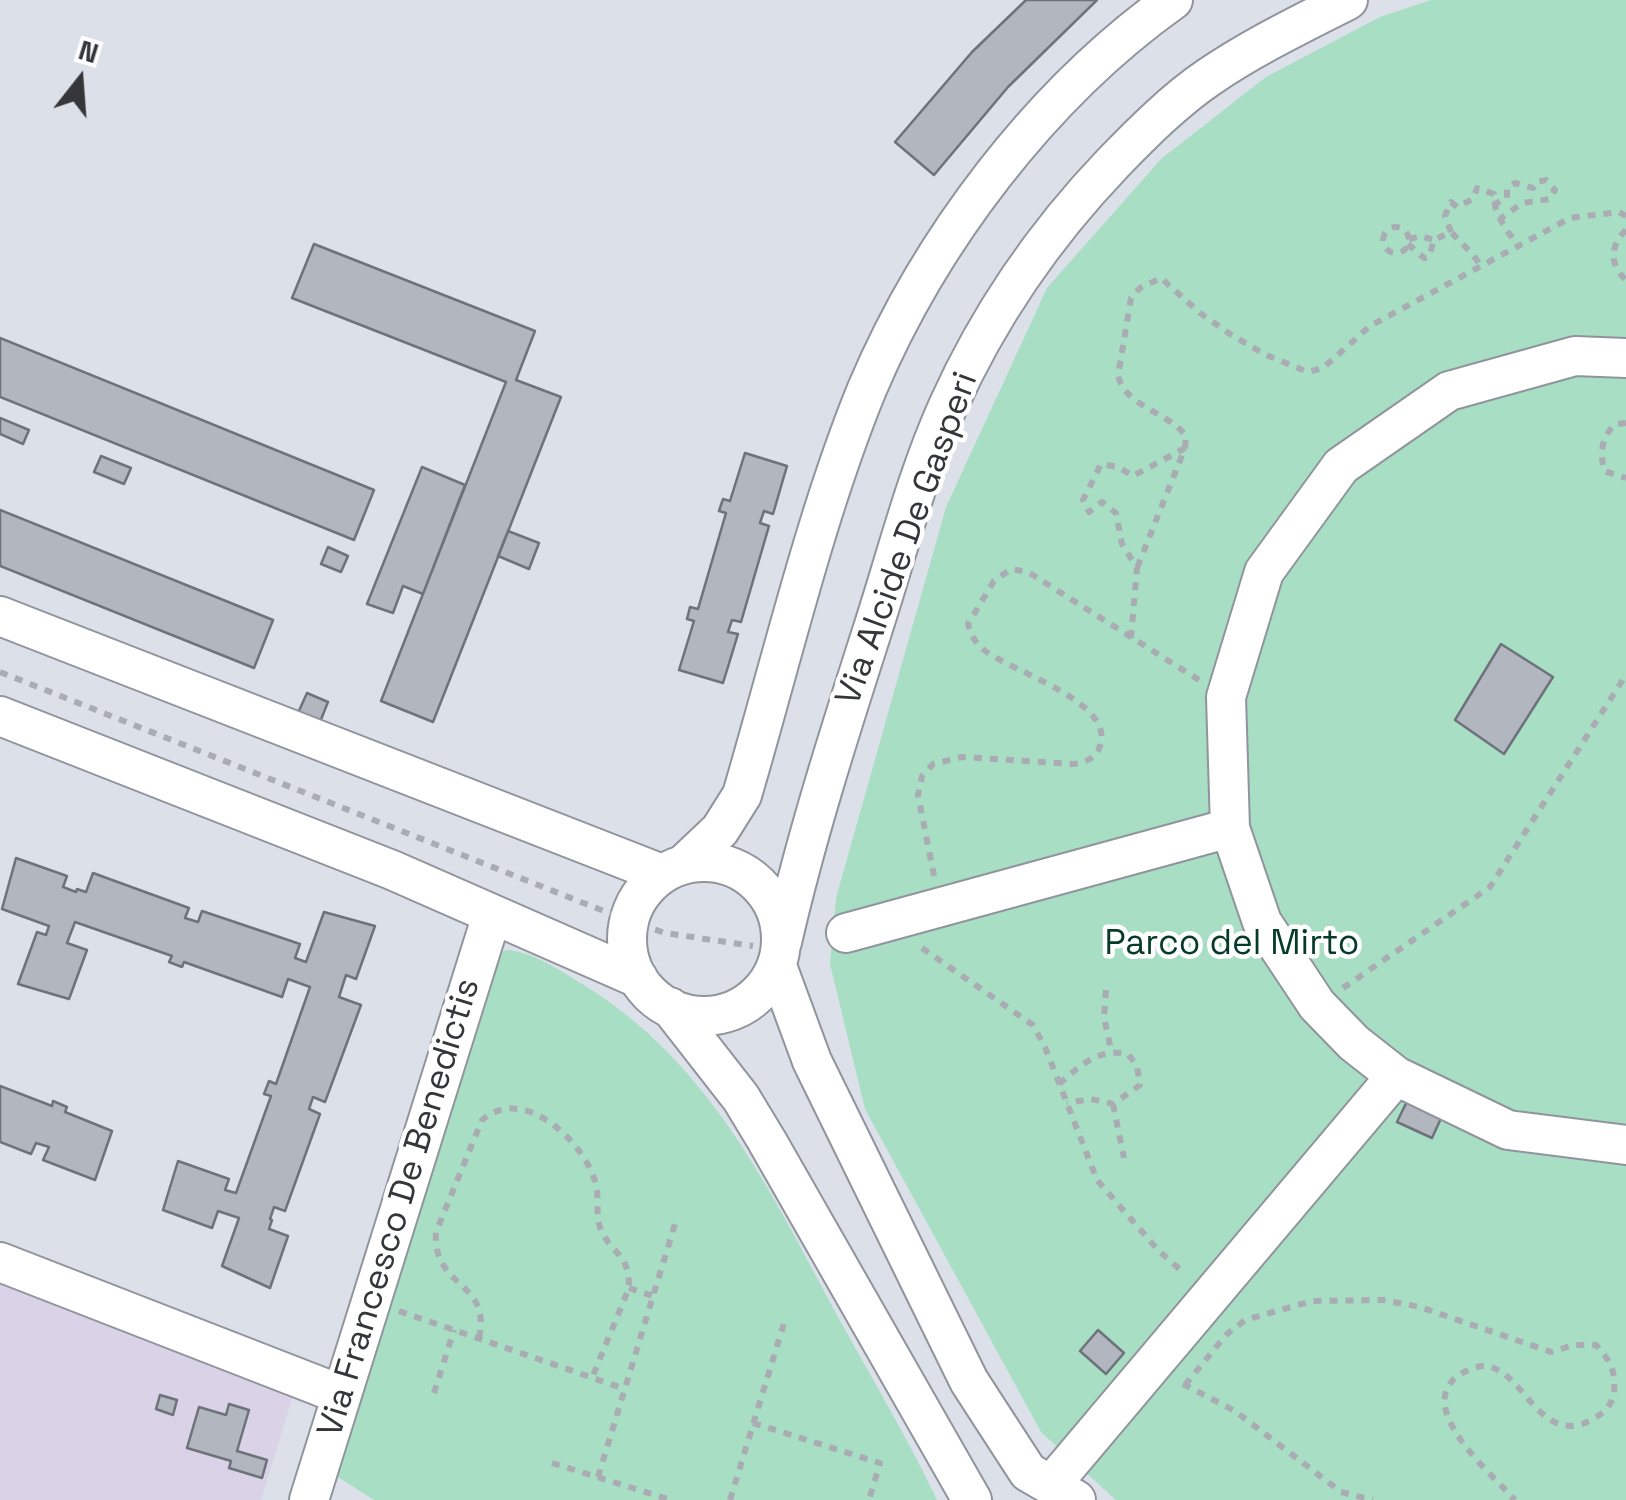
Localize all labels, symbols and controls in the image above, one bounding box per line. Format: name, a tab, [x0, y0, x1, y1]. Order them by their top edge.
north arrow	[30, 30, 130, 130]
text: N	[75, 31, 103, 71]
street label: Via Alcide De Gasperi	[828, 367, 988, 711]
park label: Parco del Mirto	[1105, 924, 1359, 966]
street label: Via Francesco De Benedictis	[310, 974, 490, 1442]

